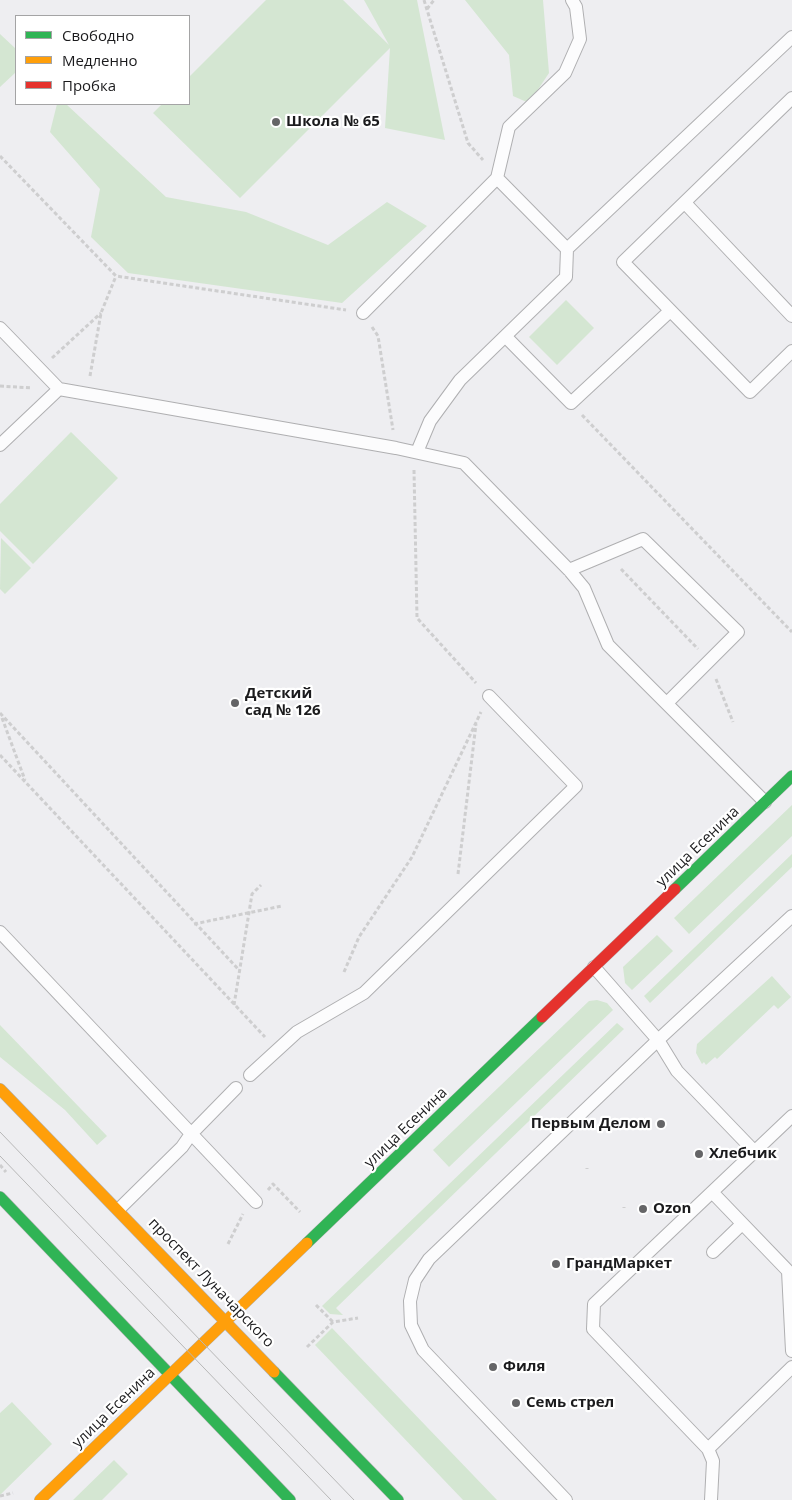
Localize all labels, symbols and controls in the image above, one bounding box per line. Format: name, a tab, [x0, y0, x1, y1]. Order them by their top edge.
legend	[15, 15, 190, 105]
text: Свободно	[62, 25, 134, 45]
text: Медленно	[62, 50, 138, 70]
text: Пробка	[62, 75, 116, 95]
place label: Школа № 65	[286, 113, 380, 131]
marker: Школа № 65	[270, 116, 282, 128]
place label: Детский сад № 126	[245, 685, 321, 720]
marker: Детский сад № 126	[229, 697, 241, 709]
street label: улица Есенина	[653, 803, 743, 891]
street label: улица Есенина	[361, 1084, 451, 1172]
place label: Первым Делом	[531, 1115, 651, 1133]
marker: Первым Делом	[655, 1118, 667, 1130]
place label: Хлебчик	[709, 1145, 777, 1163]
marker: Хлебчик	[693, 1148, 705, 1160]
place label: Ozon	[653, 1200, 691, 1218]
marker: Ozon	[637, 1203, 649, 1215]
street label: проспект Луначарского	[144, 1214, 278, 1352]
place label: ГрандМаркет	[566, 1255, 672, 1273]
marker: ГрандМаркет	[550, 1258, 562, 1270]
place label: Филя	[503, 1358, 545, 1376]
marker: Филя	[487, 1361, 499, 1373]
street label: улица Есенина	[69, 1364, 159, 1452]
place label: Семь стрел	[526, 1394, 614, 1412]
marker: Семь стрел	[510, 1397, 522, 1409]

